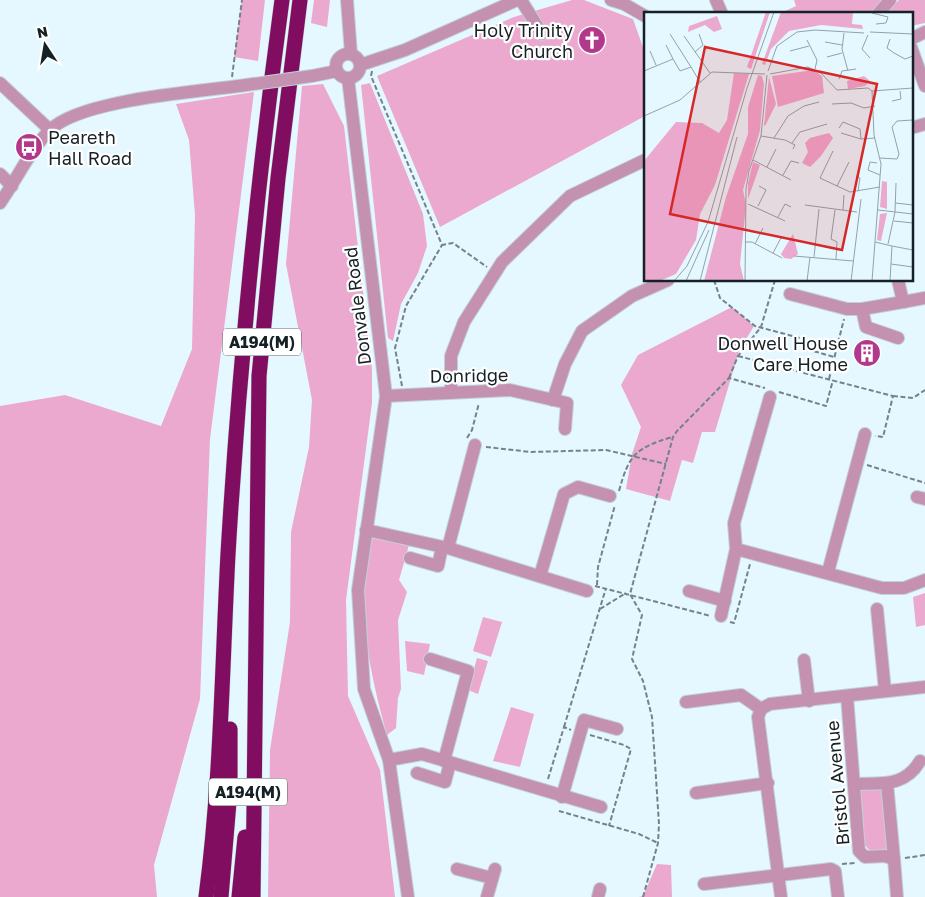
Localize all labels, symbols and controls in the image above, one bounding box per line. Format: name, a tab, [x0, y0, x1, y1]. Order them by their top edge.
inset map	[644, 12, 912, 281]
place label: Holy Trinity Church	[474, 19, 573, 62]
north arrow	[20, 20, 70, 70]
text: N	[35, 22, 49, 41]
church icon: Holy Trinity Church	[577, 25, 607, 55]
place label: Peareth Hall Road	[48, 126, 132, 169]
bus stop icon: Peareth Hall Road	[14, 132, 44, 162]
street label: Donvale Road	[339, 246, 375, 366]
road number: A194(M)	[223, 328, 301, 356]
place label: Donwell House Care Home	[718, 332, 848, 375]
building icon: Donwell House Care Home	[852, 338, 882, 368]
street label: Donridge	[429, 363, 509, 387]
street label: Bristol Avenue	[821, 720, 853, 846]
road number: A194(M)	[209, 779, 287, 806]

